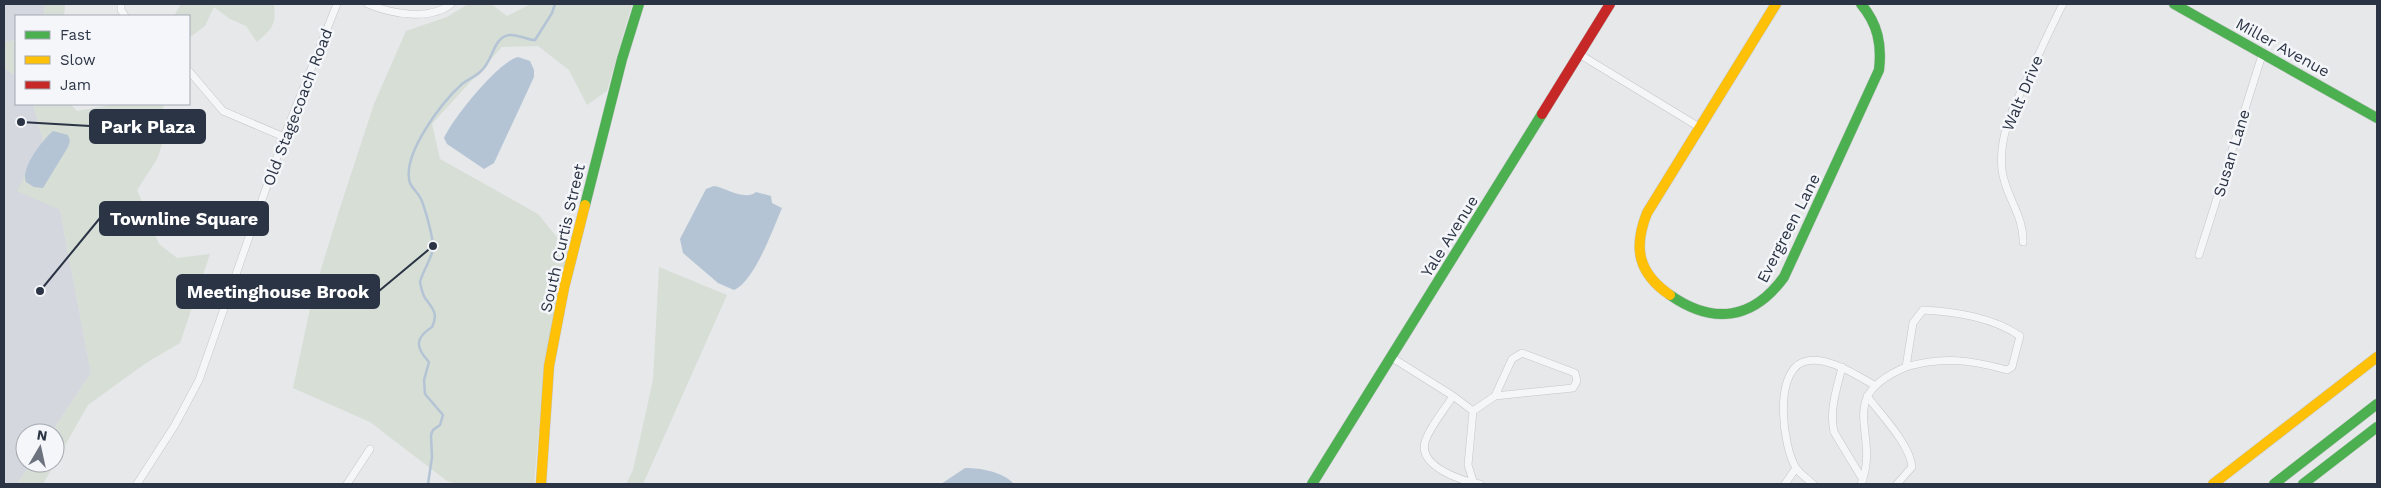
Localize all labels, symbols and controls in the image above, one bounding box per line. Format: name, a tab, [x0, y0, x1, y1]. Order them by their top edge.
street label: Miller Avenue	[2232, 14, 2333, 81]
legend	[15, 15, 190, 105]
text: Fast	[60, 26, 92, 44]
street label: Old Stagecoach Road	[259, 26, 336, 189]
text: Slow	[60, 51, 96, 69]
street label: Walt Drive	[1998, 53, 2047, 134]
text: Jam	[60, 76, 91, 94]
street label: Susan Lane	[2209, 107, 2254, 199]
callout: Park Plaza	[90, 110, 205, 143]
text: Park Plaza	[101, 116, 196, 137]
street label: South Curtis Street	[536, 162, 589, 314]
street label: Evergreen Lane	[1753, 171, 1824, 286]
street label: Yale Avenue	[1417, 192, 1482, 280]
callout: Townline Square	[100, 202, 268, 235]
text: Townline Square	[110, 208, 258, 229]
callout: Meetinghouse Brook	[177, 275, 379, 308]
text: Meetinghouse Brook	[187, 281, 370, 302]
north arrow	[15, 423, 65, 473]
text: N	[36, 426, 48, 444]

